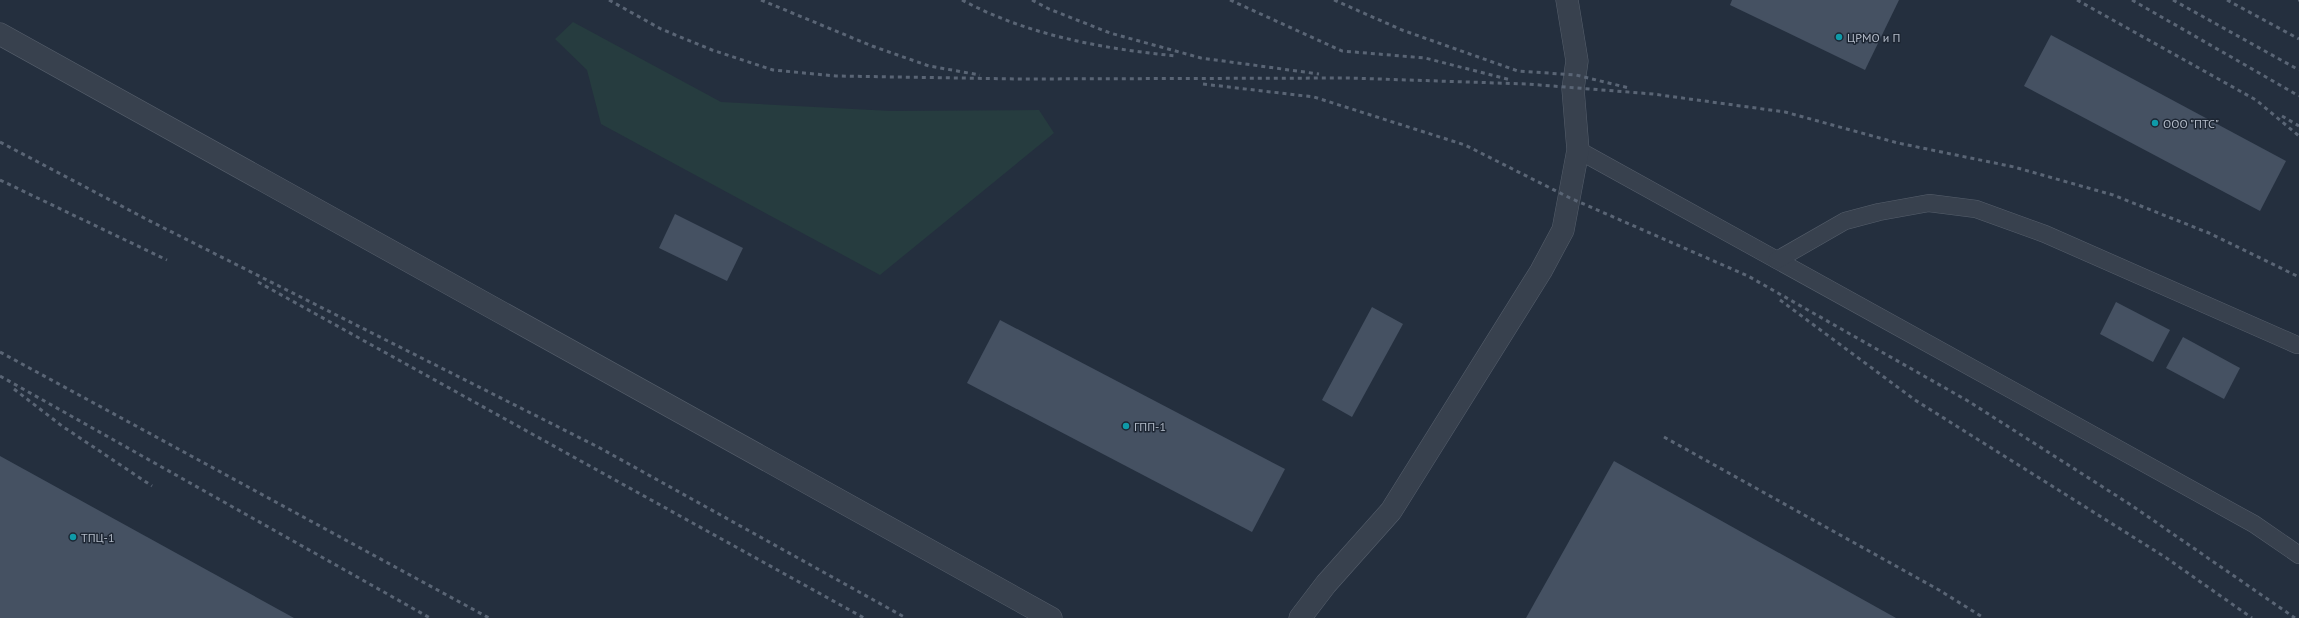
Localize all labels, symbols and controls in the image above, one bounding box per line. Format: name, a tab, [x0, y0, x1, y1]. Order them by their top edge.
place label: ЦРМО и П	[1847, 30, 1901, 45]
marker: ЦРМО и П	[1834, 32, 1844, 42]
place label: ООО "ПТС"	[2163, 116, 2219, 131]
marker: ООО "ПТС"	[2150, 118, 2160, 128]
place label: ГПП-1	[1134, 419, 1166, 434]
marker: ГПП-1	[1121, 421, 1131, 431]
place label: ТПЦ-1	[81, 530, 114, 545]
marker: ТПЦ-1	[68, 532, 78, 542]

